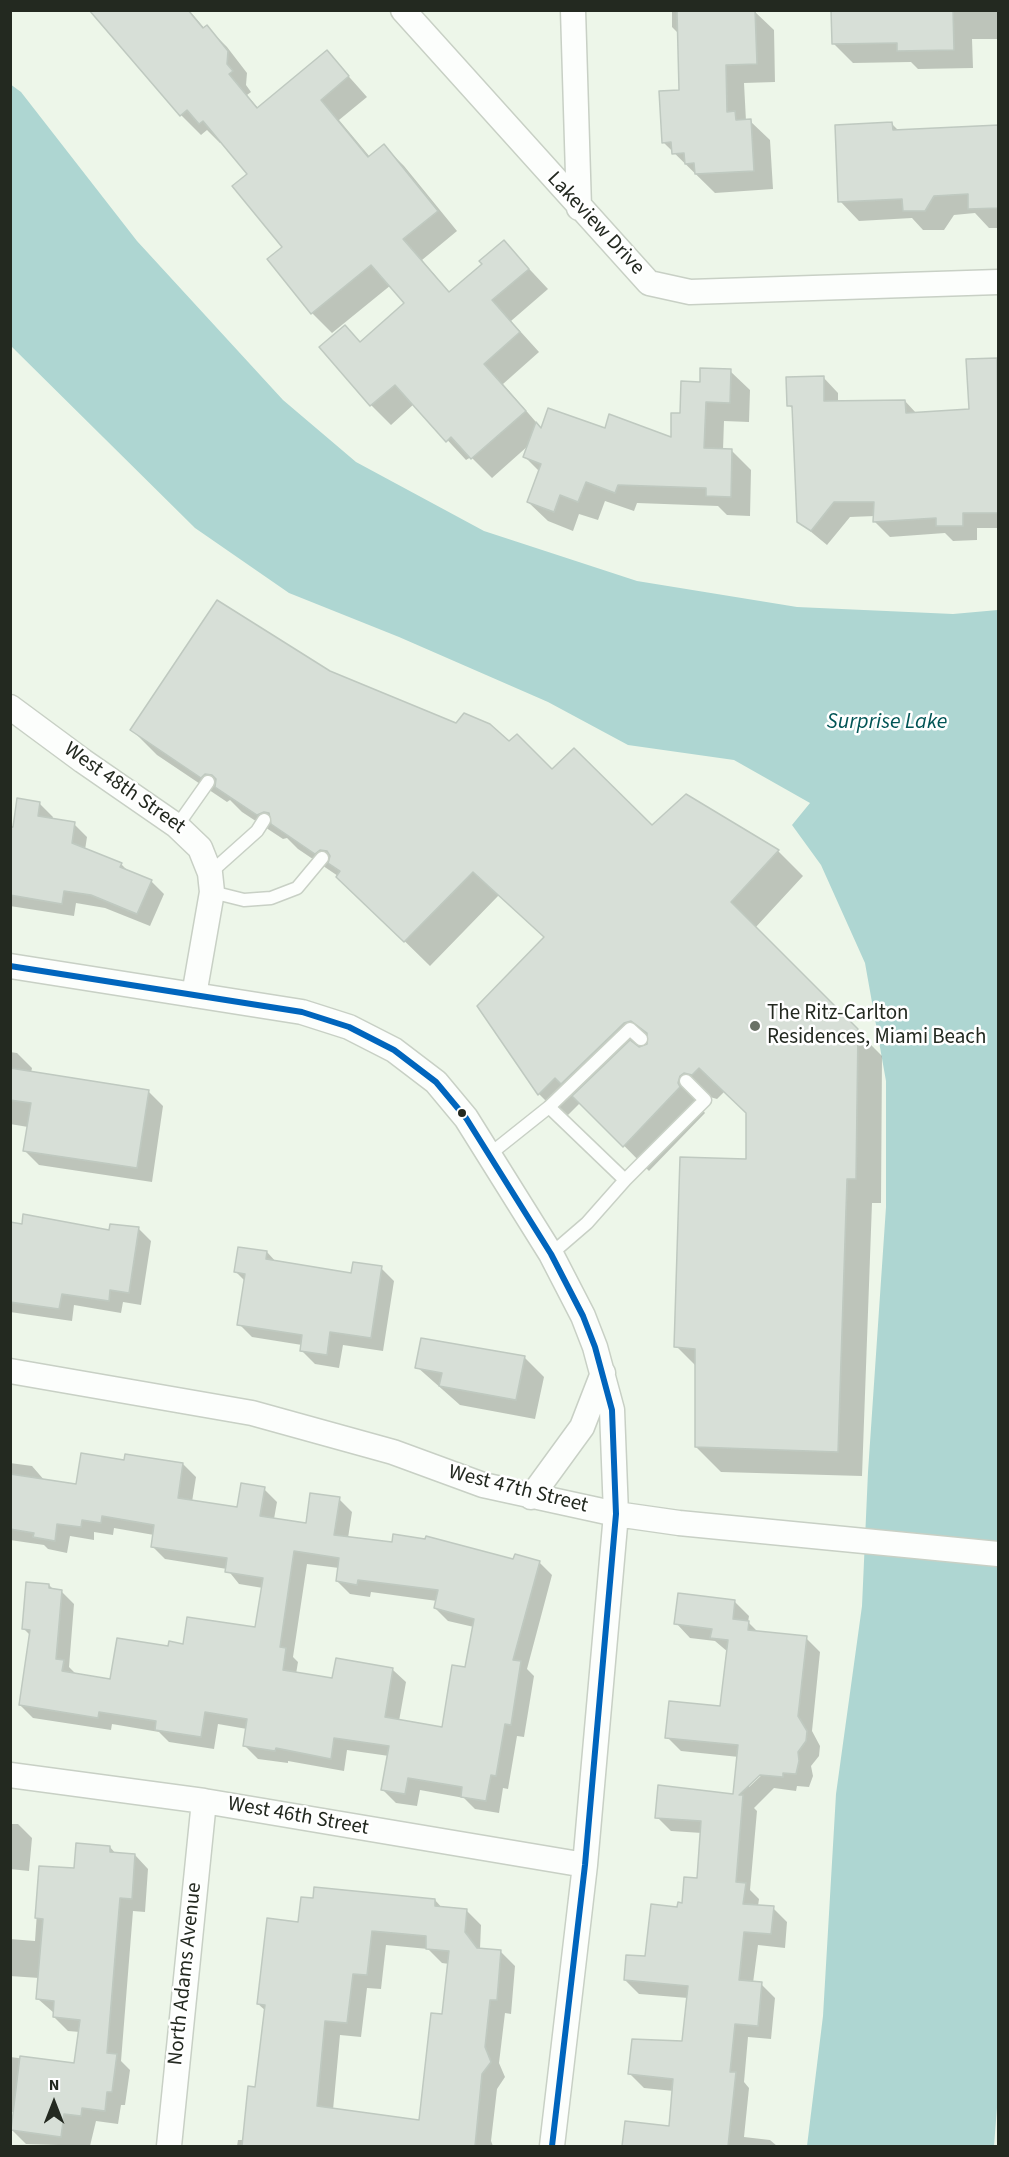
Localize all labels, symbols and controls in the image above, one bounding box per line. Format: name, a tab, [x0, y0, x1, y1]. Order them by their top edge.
street label: Lakeview Drive	[541, 167, 649, 281]
water label: Surprise Lake	[827, 710, 947, 736]
street label: West 48th Street	[58, 738, 190, 840]
place label: The Ritz-Carlton Residences, Miami Beach	[767, 1001, 986, 1051]
marker: The Ritz-Carlton Residences, Miami Beach	[748, 1019, 762, 1033]
unlabelled marker	[456, 1107, 468, 1119]
street label: West 47th Street	[446, 1461, 590, 1519]
street label: West 46th Street	[225, 1792, 371, 1842]
street label: North Adams Avenue	[164, 1881, 208, 2067]
north arrow	[24, 2073, 84, 2133]
text: N	[49, 2074, 59, 2096]

